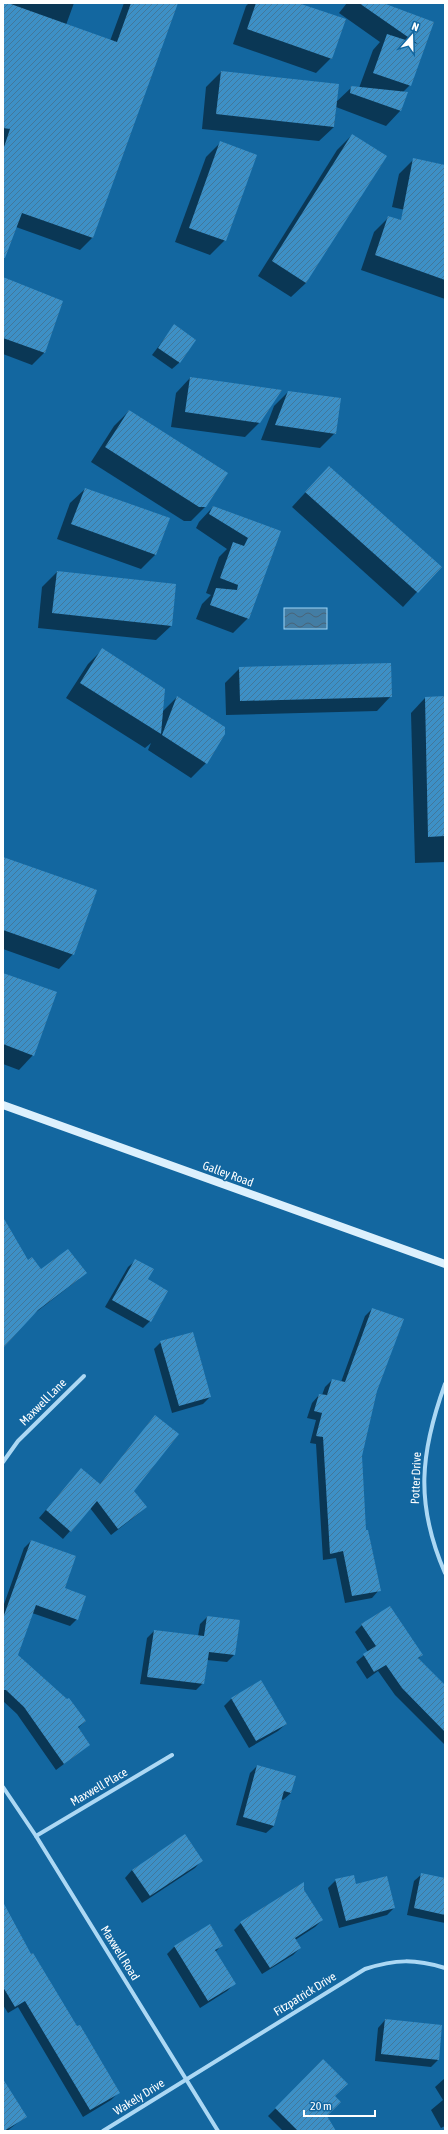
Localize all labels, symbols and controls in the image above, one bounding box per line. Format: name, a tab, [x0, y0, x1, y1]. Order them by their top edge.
north arrow	[392, 16, 432, 56]
text: N	[410, 20, 421, 33]
street label: Galley Road	[201, 1158, 255, 1190]
street label: Maxwell Lane	[17, 1376, 69, 1428]
street label: Potter Drive	[408, 1452, 424, 1504]
street label: Maxwell Place	[68, 1765, 130, 1809]
street label: Maxwell Road	[98, 1923, 142, 1983]
street label: Fitzpatrick Drive	[271, 1969, 339, 2019]
street label: Wakely Drive	[111, 2076, 167, 2118]
scale bar	[304, 2092, 375, 2118]
text: 20 m	[310, 2099, 332, 2113]

